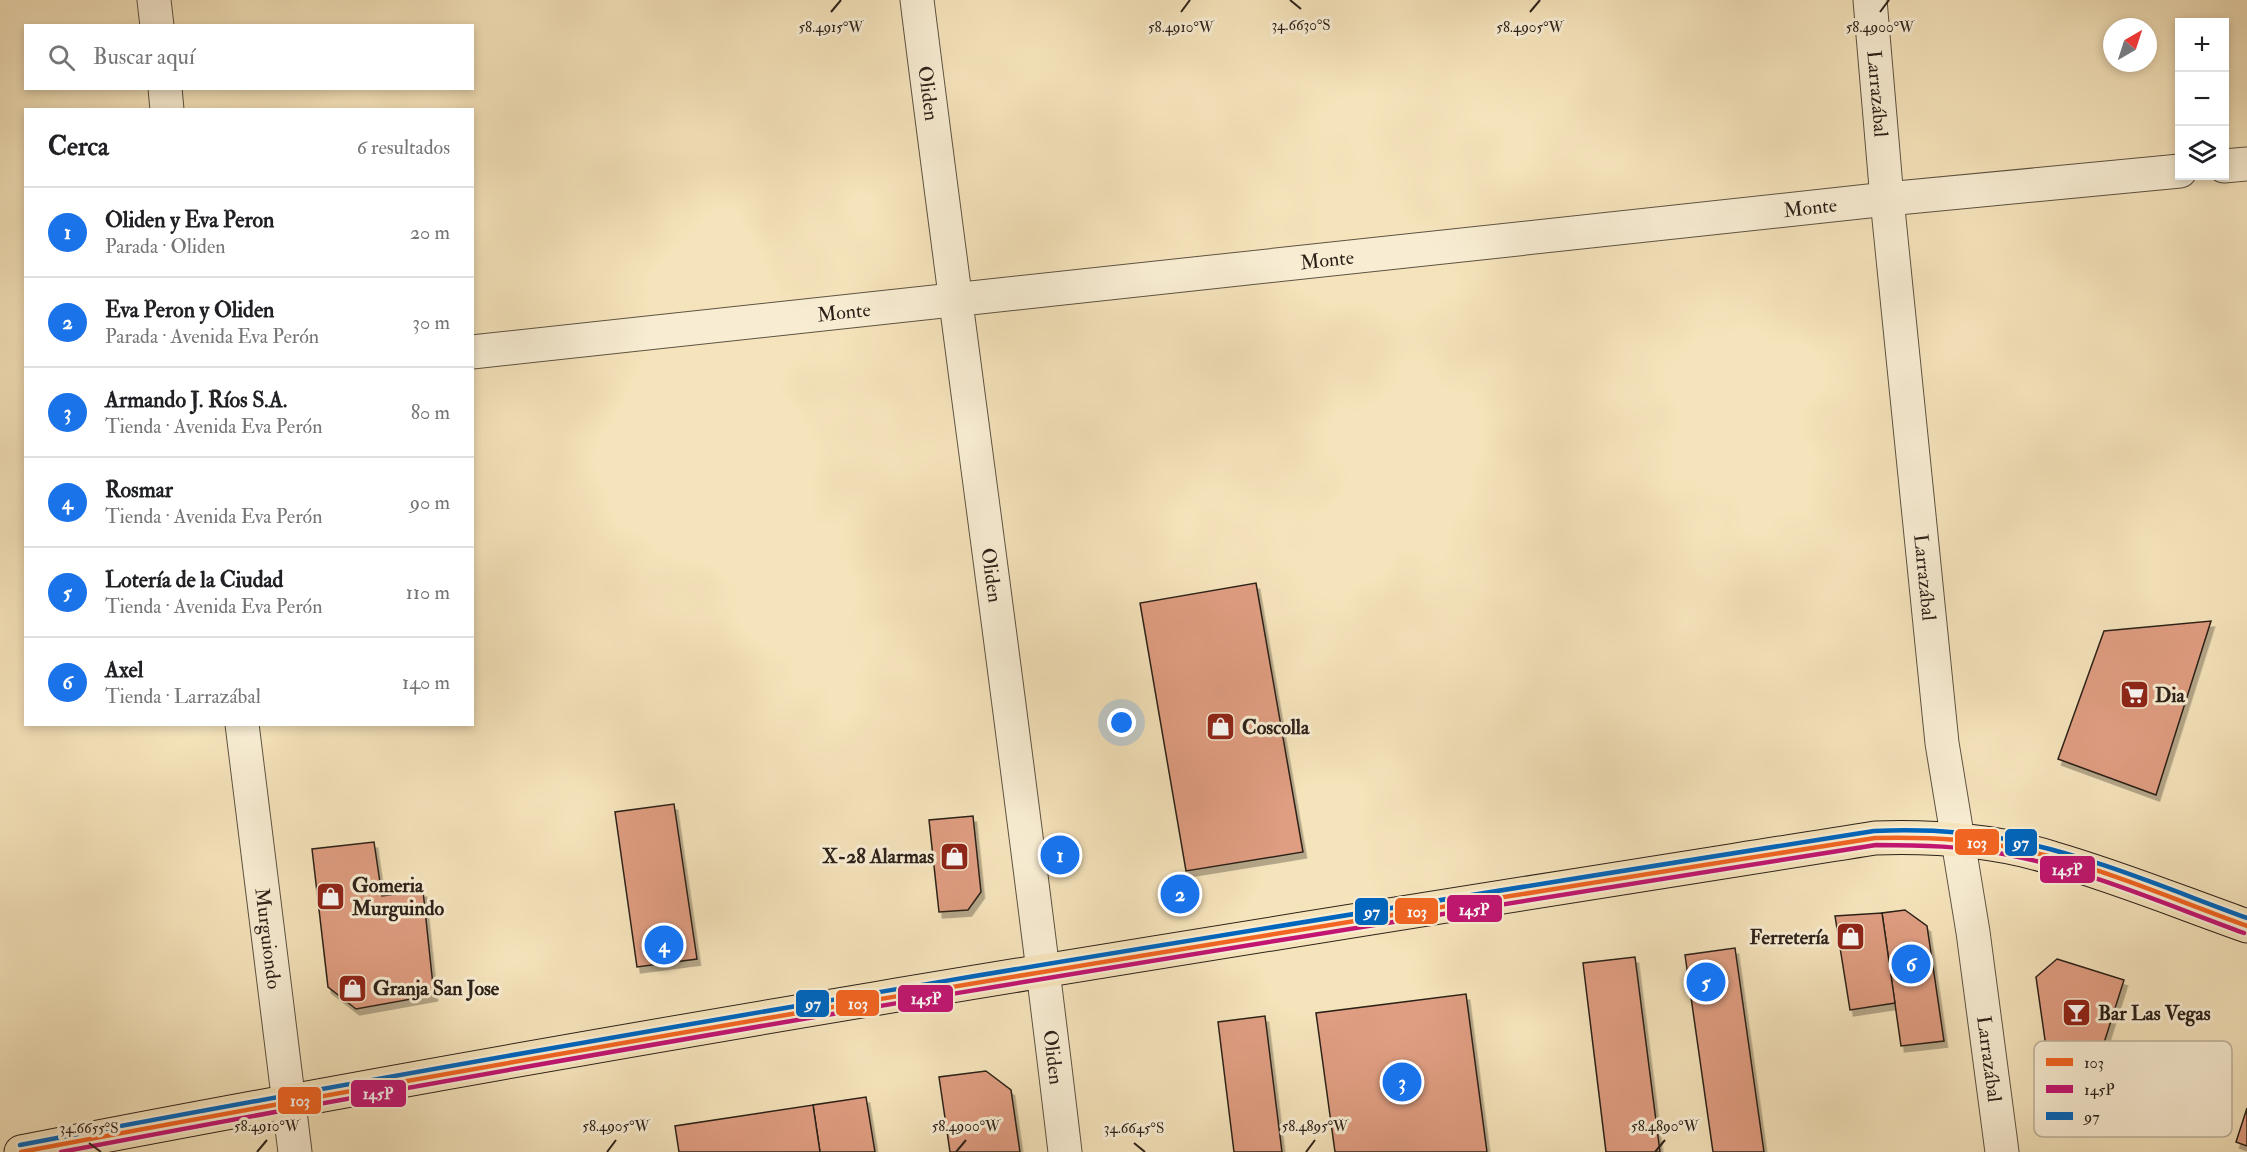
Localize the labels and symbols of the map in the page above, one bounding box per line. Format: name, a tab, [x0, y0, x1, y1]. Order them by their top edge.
text: 34.6630°S	[1271, 16, 1331, 35]
text: 58.4915°W	[799, 18, 864, 37]
text: 58.4910°W	[1148, 18, 1215, 37]
text: 58.4905°W	[1496, 18, 1564, 37]
text: 58.4900°W	[1846, 18, 1915, 37]
north arrow	[2103, 18, 2157, 72]
street label: Larrazábal	[1861, 49, 1894, 138]
street label: Oliden	[912, 64, 944, 122]
street label: Monte	[1782, 192, 1838, 223]
street label: Monte	[1299, 245, 1355, 275]
street label: Monte	[816, 297, 872, 328]
street label: Larrazábal	[1908, 533, 1942, 622]
street label: Oliden	[976, 546, 1008, 604]
supermarket icon: Dia	[2118, 679, 2150, 711]
place label: Dia	[2155, 683, 2186, 708]
your location	[1107, 708, 1136, 737]
shop icon: Coscolla	[1205, 711, 1237, 743]
place label: Coscolla	[1242, 715, 1310, 740]
line badge: 103	[1954, 828, 2000, 856]
line badge: 97	[2004, 828, 2038, 857]
pin: 1	[1040, 832, 1080, 878]
text: 103	[1967, 833, 1987, 853]
text: 97	[2011, 833, 2029, 853]
shop icon: X-28 Alarmas	[939, 840, 971, 872]
place label: X-28 Alarmas	[822, 844, 934, 869]
line badge: 145P	[2039, 855, 2096, 884]
text: 145P	[2052, 860, 2083, 880]
pin: 2	[1160, 872, 1200, 916]
place label: Gomeria Murguindo	[351, 873, 445, 922]
shop icon: Gomeria Murguindo	[315, 880, 347, 912]
street label: Murguiondo	[249, 886, 287, 990]
line badge: 145P	[1446, 894, 1503, 923]
line badge: 97	[1354, 897, 1389, 926]
line badge: 103	[1394, 897, 1439, 925]
text: 145P	[1459, 900, 1490, 920]
text: 97	[1362, 902, 1380, 922]
text: 103	[1407, 902, 1427, 922]
shop icon: Ferretería	[1834, 921, 1866, 953]
pin: 4	[644, 922, 684, 968]
place label: Ferretería	[1750, 925, 1830, 950]
pin: 6	[1892, 942, 1930, 986]
pin: 5	[1686, 960, 1726, 1004]
shop icon: Granja San Jose	[336, 972, 368, 1004]
place label: Granja San Jose	[373, 976, 500, 1001]
line badge: 145P	[897, 984, 954, 1013]
line badge: 97	[795, 989, 830, 1018]
line badge: 103	[835, 989, 880, 1017]
text: 145P	[911, 989, 942, 1009]
text: 97	[803, 994, 821, 1014]
text: 103	[848, 994, 868, 1014]
bar icon: Bar Las Vegas	[2061, 997, 2093, 1029]
place label: Bar Las Vegas	[2098, 1001, 2211, 1027]
street label: Larrazábal	[1971, 1014, 2007, 1104]
street label: Oliden	[1037, 1028, 1069, 1086]
legend	[2034, 1041, 2232, 1137]
text: 103	[2084, 1053, 2104, 1073]
pin: 3	[1382, 1060, 1422, 1104]
line badge: 145P	[350, 1079, 407, 1108]
text: 145P	[2084, 1080, 2115, 1100]
text: 145P	[363, 1084, 394, 1104]
line badge: 103	[277, 1086, 322, 1115]
text: 103	[290, 1091, 310, 1111]
text: 97	[2083, 1107, 2100, 1127]
text: 58.4910°W	[234, 1117, 301, 1136]
text: 58.4905°W	[582, 1117, 650, 1136]
text: 58.4900°W	[932, 1117, 1001, 1136]
text: 58.4895°W	[1282, 1117, 1349, 1136]
text: 58.4890°W	[1631, 1117, 1700, 1136]
text: 34.6655°S	[60, 1119, 118, 1138]
text: 34.6645°S	[1104, 1119, 1164, 1138]

